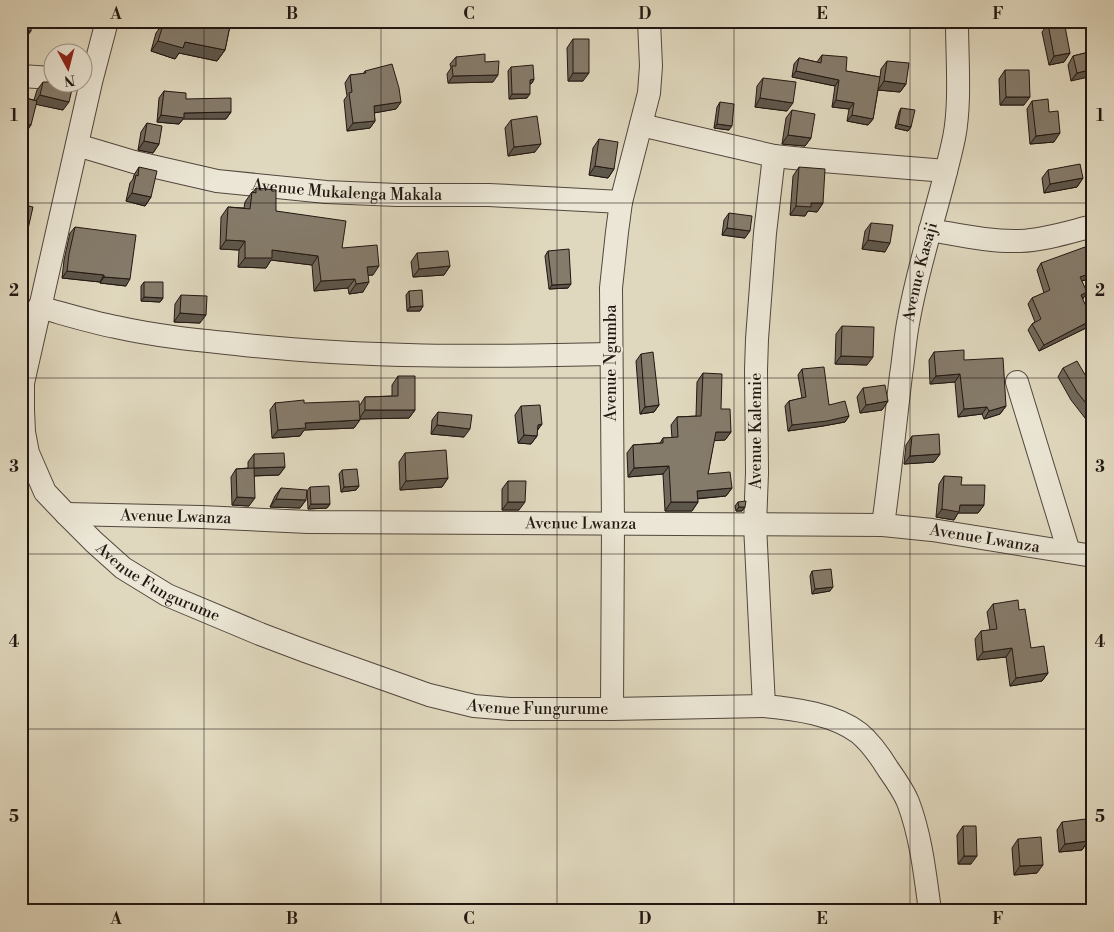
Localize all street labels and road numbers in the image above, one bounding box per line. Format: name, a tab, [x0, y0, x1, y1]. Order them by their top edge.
street label: Avenue Mukalenga Makala	[250, 174, 443, 205]
street label: Avenue Kasaji	[898, 220, 942, 324]
street label: Avenue Ngumba	[601, 304, 621, 422]
street label: Avenue Kalemie	[746, 373, 766, 490]
street label: Avenue Lwanza	[119, 505, 233, 528]
street label: Avenue Lwanza	[524, 513, 637, 534]
street label: Avenue Lwanza	[928, 520, 1042, 557]
street label: Avenue Fungurume	[91, 538, 223, 626]
street label: Avenue Fungurume	[464, 694, 608, 719]

